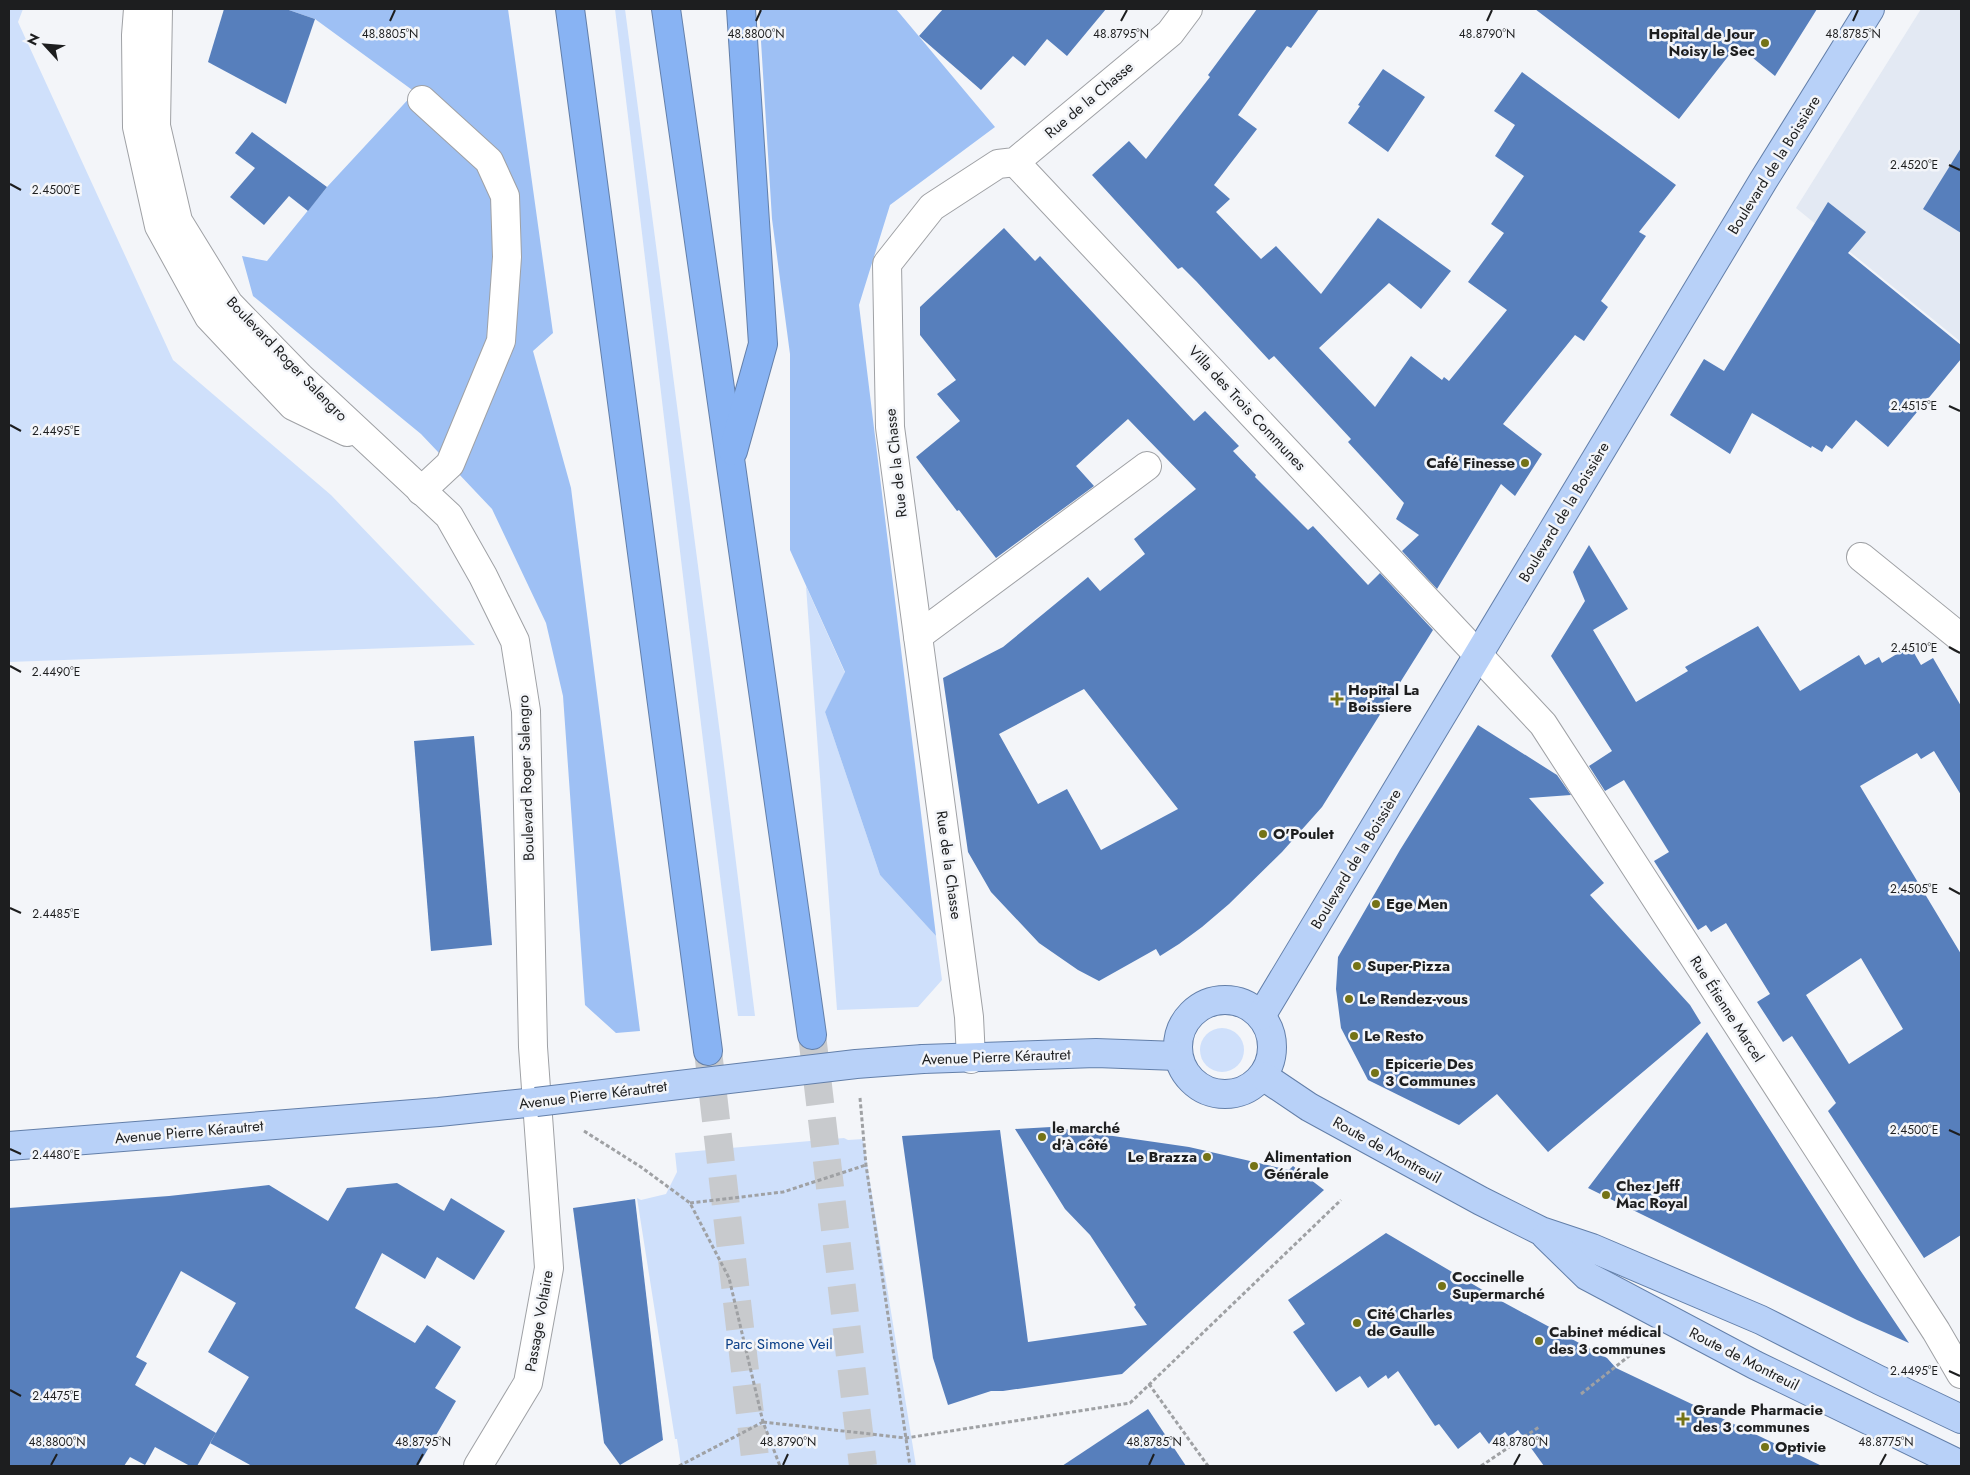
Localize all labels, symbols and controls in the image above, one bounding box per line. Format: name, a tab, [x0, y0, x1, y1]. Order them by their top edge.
north arrow	[20, 20, 70, 70]
place label: Hopital de Jour Noisy le Sec	[1649, 23, 1756, 62]
text: 48.8805°N	[362, 25, 418, 43]
text: 48.8800°N	[727, 25, 785, 43]
text: 48.8795°N	[1093, 25, 1149, 43]
text: 48.8790°N	[1459, 25, 1515, 43]
text: 48.8785°N	[1825, 25, 1881, 43]
text: N	[22, 30, 45, 49]
marker: Hopital de Jour Noisy le Sec	[1759, 37, 1771, 49]
street label: Rue de la Chasse	[1040, 56, 1138, 144]
street label: Boulevard de la Boissière	[1722, 91, 1826, 239]
text: 2.4520°E	[1890, 156, 1938, 174]
text: 2.4500°E	[32, 181, 80, 199]
street label: Boulevard Roger Salengro	[221, 292, 353, 426]
street label: Villa des Trois Communes	[1183, 341, 1311, 475]
text: 2.4515°E	[1891, 397, 1937, 415]
street label: Rue de la Chasse	[879, 407, 913, 519]
text: 2.4495°E	[32, 422, 80, 440]
street label: Boulevard de la Boissière	[1513, 437, 1615, 586]
place label: Café Finesse	[1426, 452, 1515, 474]
marker: Café Finesse	[1519, 457, 1531, 469]
text: 2.4510°E	[1891, 639, 1937, 657]
text: 2.4490°E	[32, 663, 80, 681]
place label: Hopital La Boissiere	[1348, 679, 1419, 718]
marker: Hopital La Boissiere	[1330, 692, 1344, 706]
street label: Boulevard Roger Salengro	[512, 695, 540, 861]
street label: Boulevard de la Boissière	[1305, 784, 1407, 933]
street label: Rue de la Chasse	[930, 809, 968, 921]
place label: O'Poulet	[1273, 823, 1334, 845]
marker: O'Poulet	[1257, 828, 1269, 840]
text: 2.4505°E	[1890, 880, 1938, 898]
place label: Ege Men	[1386, 893, 1448, 915]
marker: Ege Men	[1370, 898, 1382, 910]
text: 2.4485°E	[32, 905, 80, 923]
street label: Rue Étienne Marcel	[1684, 952, 1770, 1066]
place label: Super-Pizza	[1367, 955, 1450, 977]
marker: Super-Pizza	[1351, 960, 1363, 972]
place label: Le Rendez-vous	[1359, 988, 1468, 1010]
marker: Le Rendez-vous	[1343, 993, 1355, 1005]
place label: Le Resto	[1364, 1025, 1424, 1047]
marker: Le Resto	[1348, 1030, 1360, 1042]
street label: Avenue Pierre Kérautret	[921, 1043, 1071, 1071]
place label: Epicerie Des 3 Communes	[1385, 1053, 1476, 1092]
marker: Epicerie Des 3 Communes	[1369, 1067, 1381, 1079]
street label: Avenue Pierre Kérautret	[518, 1075, 669, 1115]
street label: Route de Montreuil	[1329, 1111, 1445, 1189]
street label: Avenue Pierre Kérautret	[114, 1115, 265, 1149]
place label: le marché d'à côté	[1052, 1117, 1120, 1156]
text: 2.4500°E	[1890, 1121, 1938, 1139]
marker: le marché d'à côté	[1036, 1131, 1048, 1143]
text: 2.4480°E	[32, 1146, 80, 1164]
place label: Le Brazza	[1128, 1146, 1197, 1168]
place label: Alimentation Générale	[1263, 1146, 1352, 1185]
marker: Le Brazza	[1201, 1151, 1213, 1163]
marker: Alimentation Générale	[1248, 1160, 1260, 1172]
place label: Chez Jeff Mac Royal	[1616, 1175, 1688, 1214]
marker: Chez Jeff Mac Royal	[1600, 1189, 1612, 1201]
place label: Coccinelle Supermarché	[1452, 1266, 1545, 1305]
street label: Passage Voltaire	[519, 1268, 559, 1374]
marker: Coccinelle Supermarché	[1436, 1280, 1448, 1292]
place label: Cité Charles de Gaulle	[1367, 1303, 1452, 1342]
marker: Cité Charles de Gaulle	[1351, 1317, 1363, 1329]
place label: Cabinet médical des 3 communes	[1549, 1321, 1666, 1360]
street label: Route de Montreuil	[1685, 1322, 1803, 1396]
park label: Parc Simone Veil	[725, 1333, 833, 1355]
marker: Cabinet médical des 3 communes	[1533, 1335, 1545, 1347]
text: 2.4495°E	[1890, 1362, 1938, 1380]
text: 2.4475°E	[32, 1387, 80, 1405]
place label: Grande Pharmacie des 3 communes	[1693, 1399, 1824, 1438]
marker: Grande Pharmacie des 3 communes	[1677, 1413, 1689, 1425]
text: 48.8800°N	[28, 1433, 86, 1451]
text: 48.8795°N	[395, 1433, 451, 1451]
text: 48.8790°N	[760, 1433, 816, 1451]
text: 48.8785°N	[1126, 1433, 1182, 1451]
text: 48.8780°N	[1492, 1433, 1548, 1451]
text: 48.8775°N	[1858, 1433, 1914, 1451]
place label: Optivie	[1775, 1436, 1827, 1458]
marker: Optivie	[1759, 1441, 1771, 1453]

